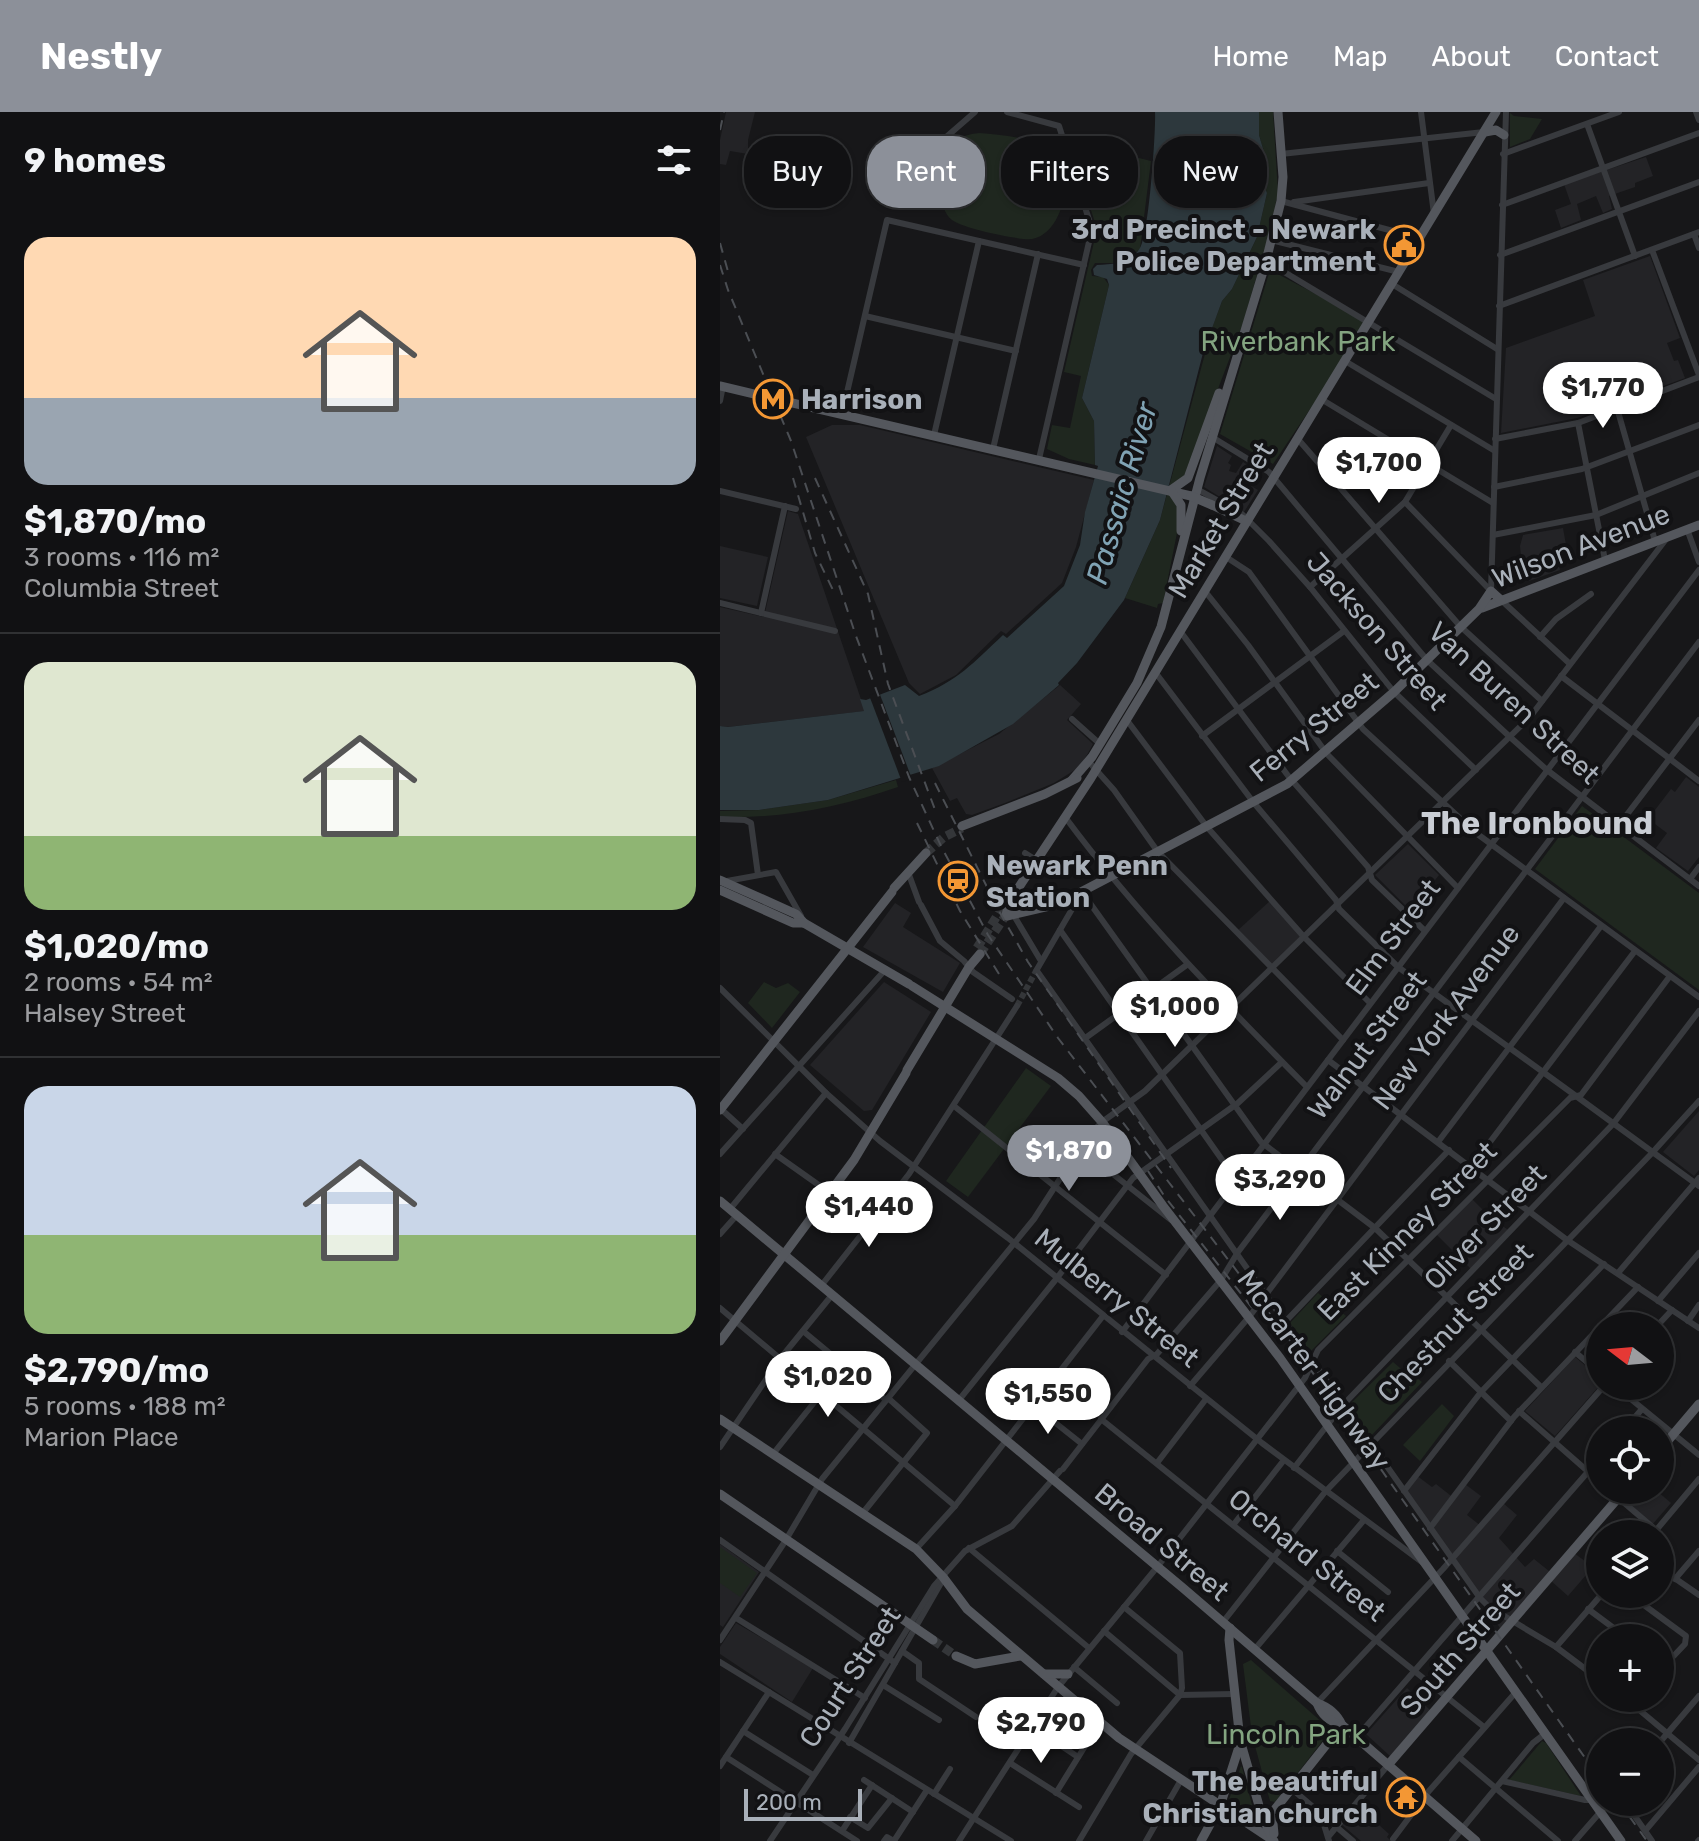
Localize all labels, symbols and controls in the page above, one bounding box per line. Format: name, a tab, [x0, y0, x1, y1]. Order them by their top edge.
text: Nestly	[40, 33, 162, 79]
text: Home	[1212, 40, 1289, 73]
text: Map	[1333, 40, 1387, 73]
text: About	[1431, 40, 1511, 73]
text: Contact	[1555, 40, 1659, 73]
chip: Buy	[744, 136, 851, 208]
chip: Rent	[867, 136, 985, 208]
chip: Filters	[1001, 136, 1138, 208]
chip: New	[1154, 136, 1267, 208]
icon: filters	[652, 138, 696, 182]
text: 9 homes	[24, 140, 166, 181]
place label: 3rd Precinct - Newark Police Department	[1071, 213, 1377, 278]
public building icon: 3rd Precinct - Newark Police Department	[1383, 224, 1425, 266]
icon: home	[288, 289, 432, 433]
park label: Riverbank Park	[1201, 325, 1396, 358]
pin: $1,770	[1538, 362, 1668, 430]
text: $1,770	[1561, 372, 1645, 403]
metro station icon: Harrison	[752, 378, 794, 420]
place label: Harrison	[801, 383, 922, 416]
water label: Passaic River	[1079, 396, 1166, 588]
street label: Market Street	[1161, 436, 1281, 604]
pin: $1,700	[1314, 437, 1444, 505]
text: $1,700	[1336, 447, 1422, 478]
street label: Wilson Avenue	[1488, 497, 1674, 595]
text: $1,870/mo	[24, 501, 206, 542]
text: 3 rooms · 116 m²	[24, 542, 219, 573]
street label: Jackson Street	[1300, 546, 1454, 717]
text: Columbia Street	[24, 573, 219, 604]
street label: Van Buren Street	[1421, 615, 1607, 791]
street label: Ferry Street	[1243, 665, 1385, 789]
icon: home	[288, 714, 432, 858]
district label: The Ironbound	[1421, 804, 1653, 842]
place label: Newark Penn Station	[986, 849, 1168, 914]
station icon: Newark Penn Station	[937, 860, 979, 902]
street label: Elm Street	[1339, 873, 1447, 1001]
street label: New York Avenue	[1366, 918, 1526, 1116]
text: $1,020/mo	[24, 926, 209, 967]
street label: Walnut Street	[1301, 964, 1433, 1125]
text: 2 rooms · 54 m²	[24, 967, 213, 998]
pin: $1,000	[1110, 981, 1240, 1049]
text: $1,000	[1130, 991, 1220, 1022]
text: Halsey Street	[24, 998, 186, 1029]
pin: $1,870	[1004, 1125, 1134, 1193]
text: $1,870	[1025, 1135, 1113, 1166]
street label: East Kinney Street	[1311, 1135, 1503, 1327]
icon: home	[288, 1138, 432, 1282]
pin: $3,290	[1215, 1154, 1345, 1222]
street label: Oliver Street	[1417, 1158, 1553, 1296]
text: $3,290	[1234, 1164, 1326, 1195]
pin: $1,440	[804, 1181, 934, 1249]
text: $1,440	[824, 1191, 914, 1222]
street label: Mulberry Street	[1028, 1222, 1206, 1374]
street label: Chestnut Street	[1370, 1236, 1540, 1410]
street label: McCarter Highway	[1230, 1264, 1398, 1476]
north arrow	[1586, 1312, 1674, 1400]
map controls	[1586, 1312, 1674, 1816]
text: $2,790/mo	[24, 1350, 209, 1391]
pin: $1,020	[763, 1351, 893, 1419]
text: $1,020	[783, 1361, 873, 1392]
pin: $1,550	[983, 1368, 1113, 1436]
text: $1,550	[1004, 1378, 1092, 1409]
text: 5 rooms · 188 m²	[24, 1391, 226, 1422]
button: locate	[1586, 1416, 1674, 1504]
text: Marion Place	[24, 1422, 179, 1453]
street label: Broad Street	[1088, 1476, 1236, 1608]
street label: Orchard Street	[1222, 1482, 1392, 1628]
button: layers	[1586, 1520, 1674, 1608]
street label: South Street	[1393, 1575, 1527, 1723]
street label: Court Street	[792, 1600, 908, 1753]
button: +	[1586, 1624, 1674, 1712]
pin: $2,790	[976, 1697, 1106, 1765]
text: $2,790	[996, 1707, 1086, 1738]
park label: Lincoln Park	[1206, 1718, 1367, 1751]
button: −	[1586, 1728, 1674, 1816]
place label: The beautiful Christian church	[1142, 1765, 1378, 1830]
temple icon: The beautiful Christian church	[1385, 1776, 1427, 1818]
scale bar	[744, 1785, 862, 1821]
text: 200 m	[756, 1789, 822, 1816]

